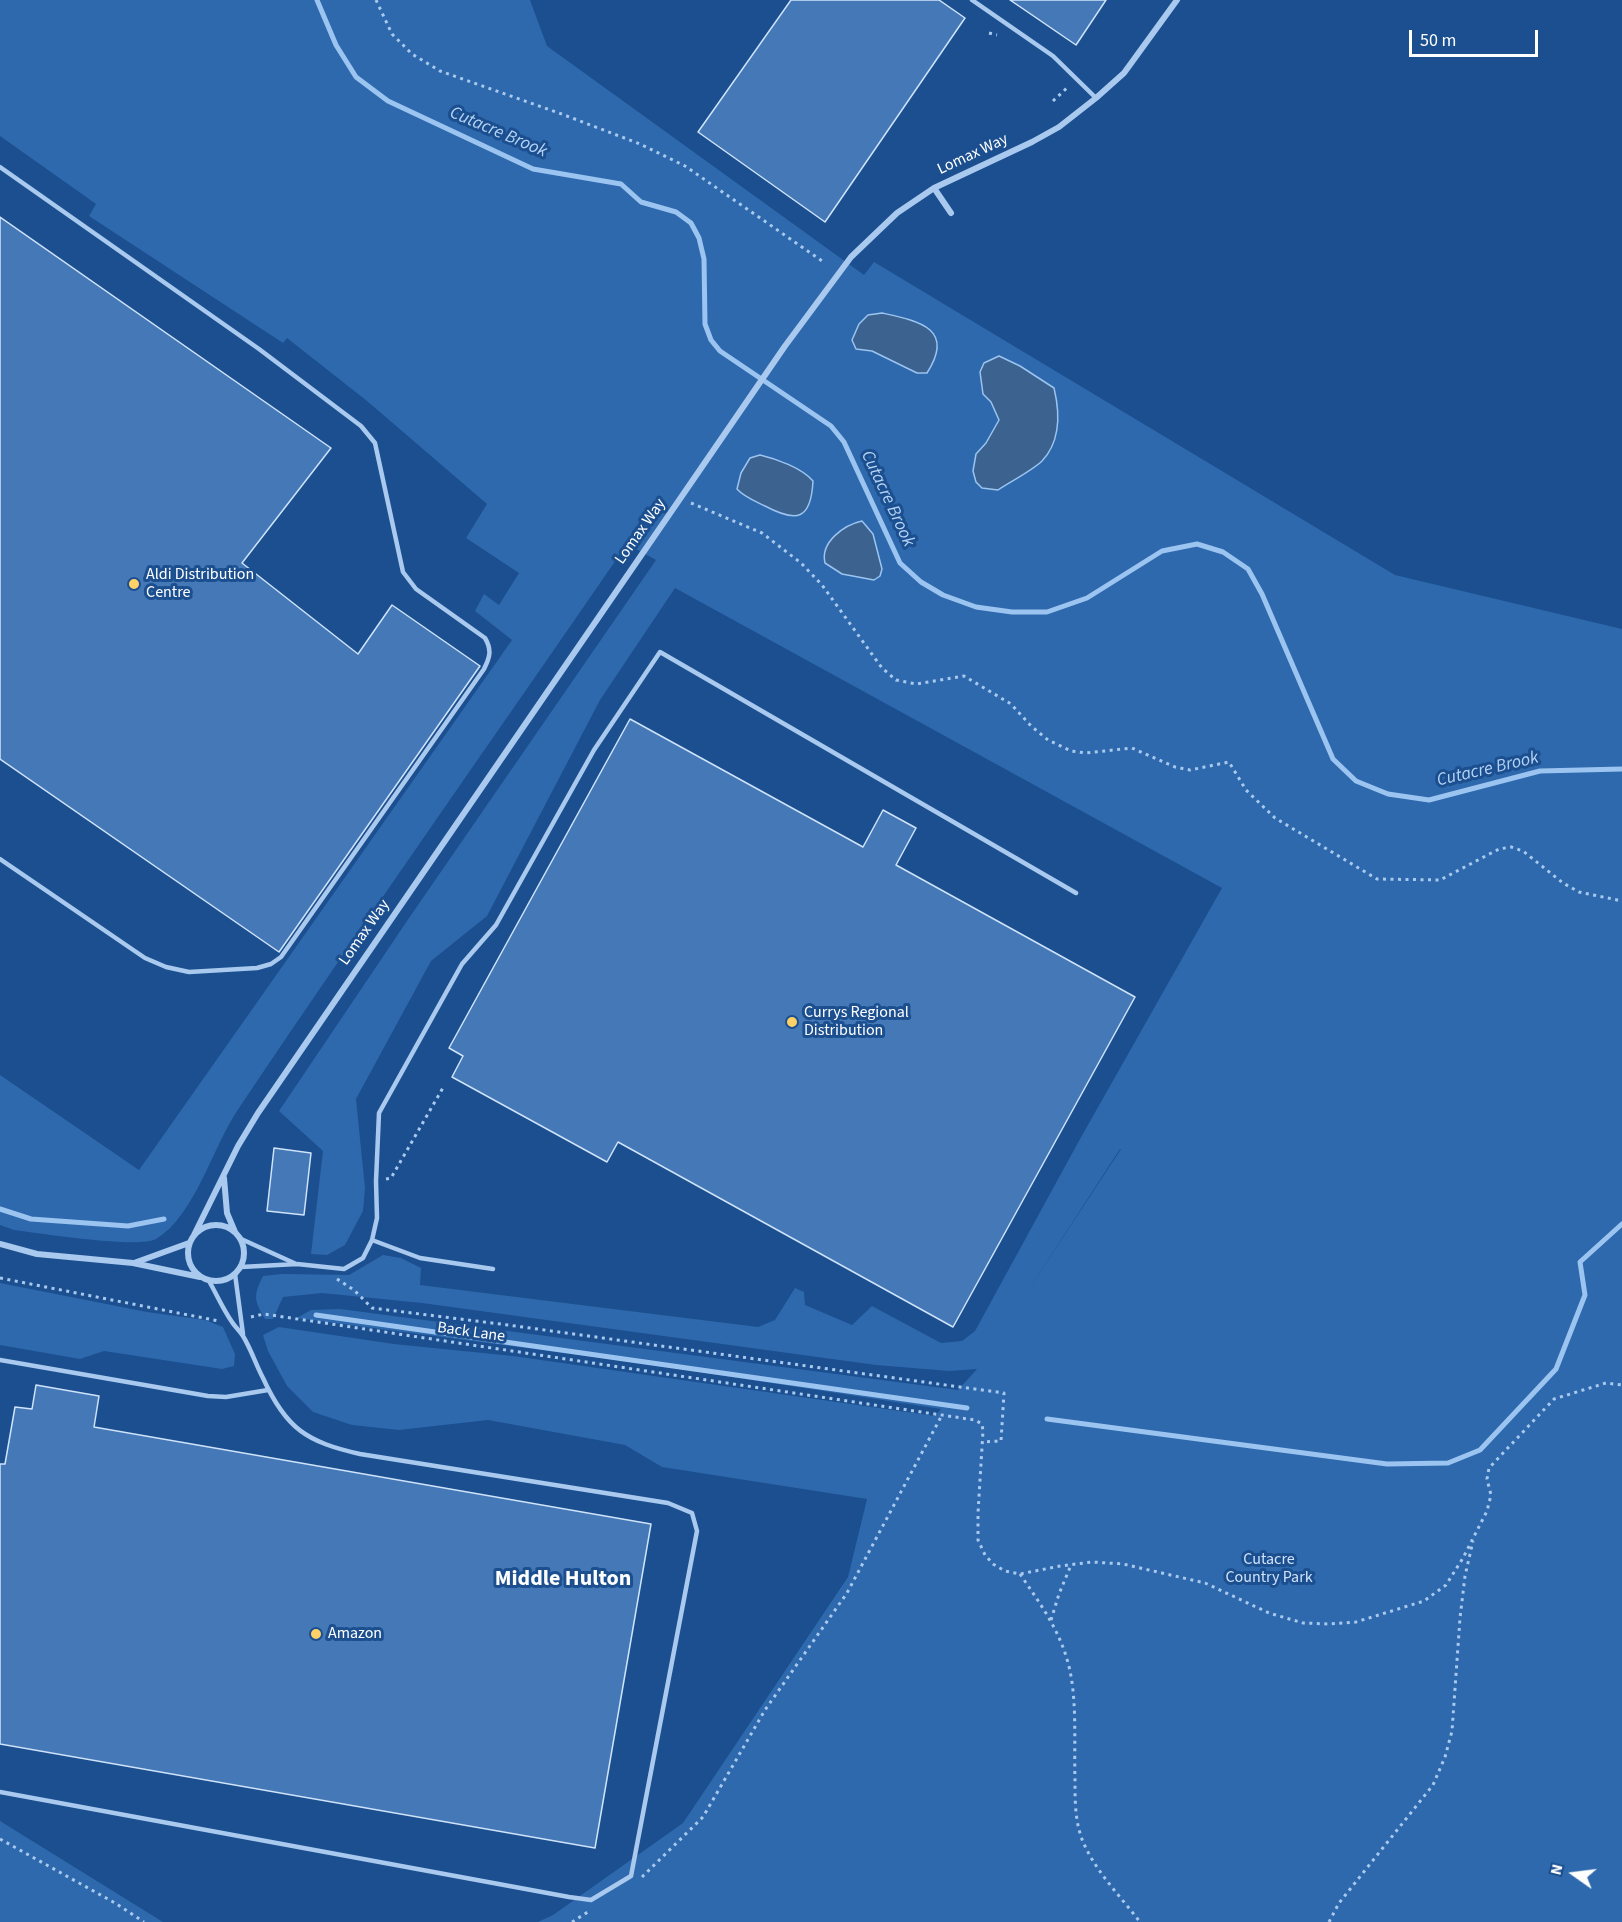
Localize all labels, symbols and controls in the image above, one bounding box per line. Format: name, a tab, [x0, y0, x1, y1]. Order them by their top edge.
scale bar	[1412, 18, 1541, 56]
text: 50 m	[1420, 28, 1456, 53]
water label: Cutacre Brook	[446, 103, 550, 163]
street label: Lomax Way	[935, 130, 1011, 180]
water label: Cutacre Brook	[855, 447, 919, 551]
street label: Lomax Way	[611, 495, 671, 569]
place label: Aldi Distribution Centre	[146, 565, 254, 603]
marker: Aldi Distribution Centre	[127, 577, 141, 591]
water label: Cutacre Brook	[1435, 748, 1541, 792]
street label: Lomax Way	[335, 896, 395, 970]
place label: Currys Regional Distribution	[804, 1003, 909, 1041]
marker: Currys Regional Distribution	[785, 1015, 799, 1029]
street label: Back Lane	[436, 1319, 506, 1347]
park label: Cutacre Country Park	[1225, 1550, 1313, 1588]
district label: Middle Hulton	[495, 1567, 631, 1593]
place label: Amazon	[328, 1624, 382, 1644]
marker: Amazon	[309, 1627, 323, 1641]
north arrow	[1544, 1844, 1604, 1904]
text: N	[1545, 1862, 1568, 1877]

